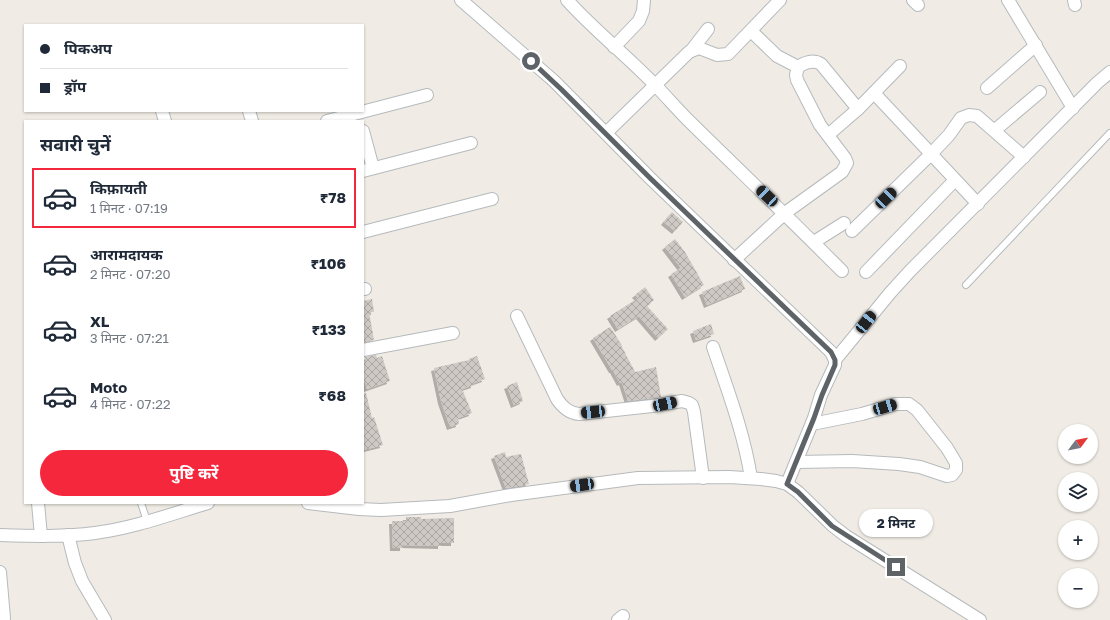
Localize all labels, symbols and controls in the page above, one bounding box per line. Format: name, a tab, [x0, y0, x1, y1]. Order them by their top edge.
text: पिकअप	[64, 39, 112, 57]
route start	[522, 52, 540, 70]
text: ड्रॉप	[64, 77, 86, 95]
text: सवारी चुनें	[40, 133, 111, 155]
text: किफ़ायती	[90, 179, 147, 197]
icon: car	[42, 180, 78, 216]
car	[754, 183, 780, 209]
car	[873, 185, 899, 211]
text: ₹78	[320, 188, 346, 206]
text: 1 मिनट · 07:19	[90, 200, 168, 216]
text: आरामदायक	[90, 245, 163, 263]
icon: car	[42, 246, 78, 282]
text: ₹106	[310, 254, 346, 272]
text: 2 मिनट · 07:20	[90, 266, 171, 282]
car	[854, 309, 878, 335]
icon: car	[42, 312, 78, 348]
text: XL	[90, 312, 109, 330]
text: ₹133	[311, 320, 346, 338]
text: 3 मिनट · 07:21	[90, 330, 169, 346]
icon: car	[42, 378, 78, 414]
text: Moto	[90, 378, 127, 396]
text: ₹68	[318, 386, 346, 404]
text: 4 मिनट · 07:22	[90, 396, 170, 412]
car	[652, 396, 678, 412]
car	[872, 398, 898, 416]
car	[580, 405, 606, 419]
north arrow	[1058, 424, 1098, 464]
map controls	[1058, 424, 1098, 608]
button: पुष्टि करें	[40, 450, 348, 496]
button: layers	[1058, 472, 1098, 512]
car	[569, 477, 595, 493]
callout: 2 मिनट	[859, 509, 933, 537]
text: 2 मिनट	[877, 515, 915, 531]
button: +	[1058, 520, 1098, 560]
route end	[887, 558, 905, 576]
button: −	[1058, 568, 1098, 608]

